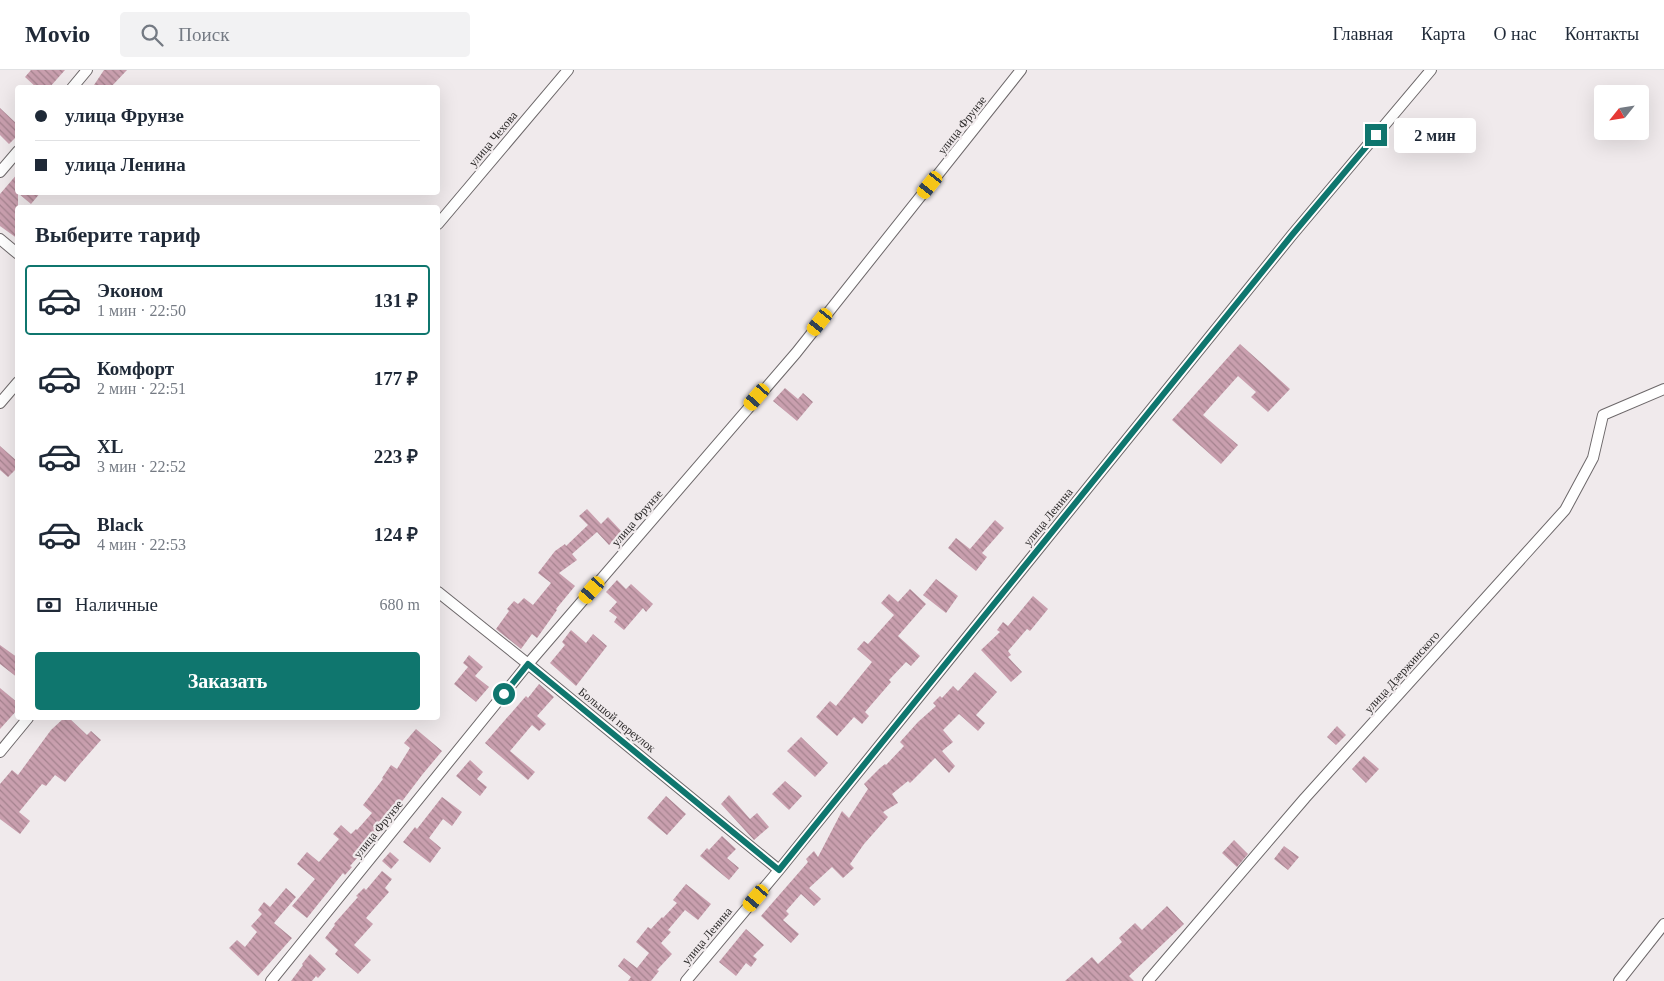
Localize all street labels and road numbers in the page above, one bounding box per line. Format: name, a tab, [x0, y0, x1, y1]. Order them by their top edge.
street label: улица Фрунзе	[935, 93, 989, 157]
street label: улица Чехова	[466, 108, 521, 170]
street label: улица Ленина	[1020, 485, 1076, 549]
street label: улица Фрунзе	[609, 487, 665, 549]
street label: улица Дзержинского	[1362, 628, 1442, 716]
street label: Большой переулок	[576, 685, 658, 755]
street label: улица Фрунзе	[350, 797, 406, 861]
street label: улица Ленина	[679, 904, 735, 968]

